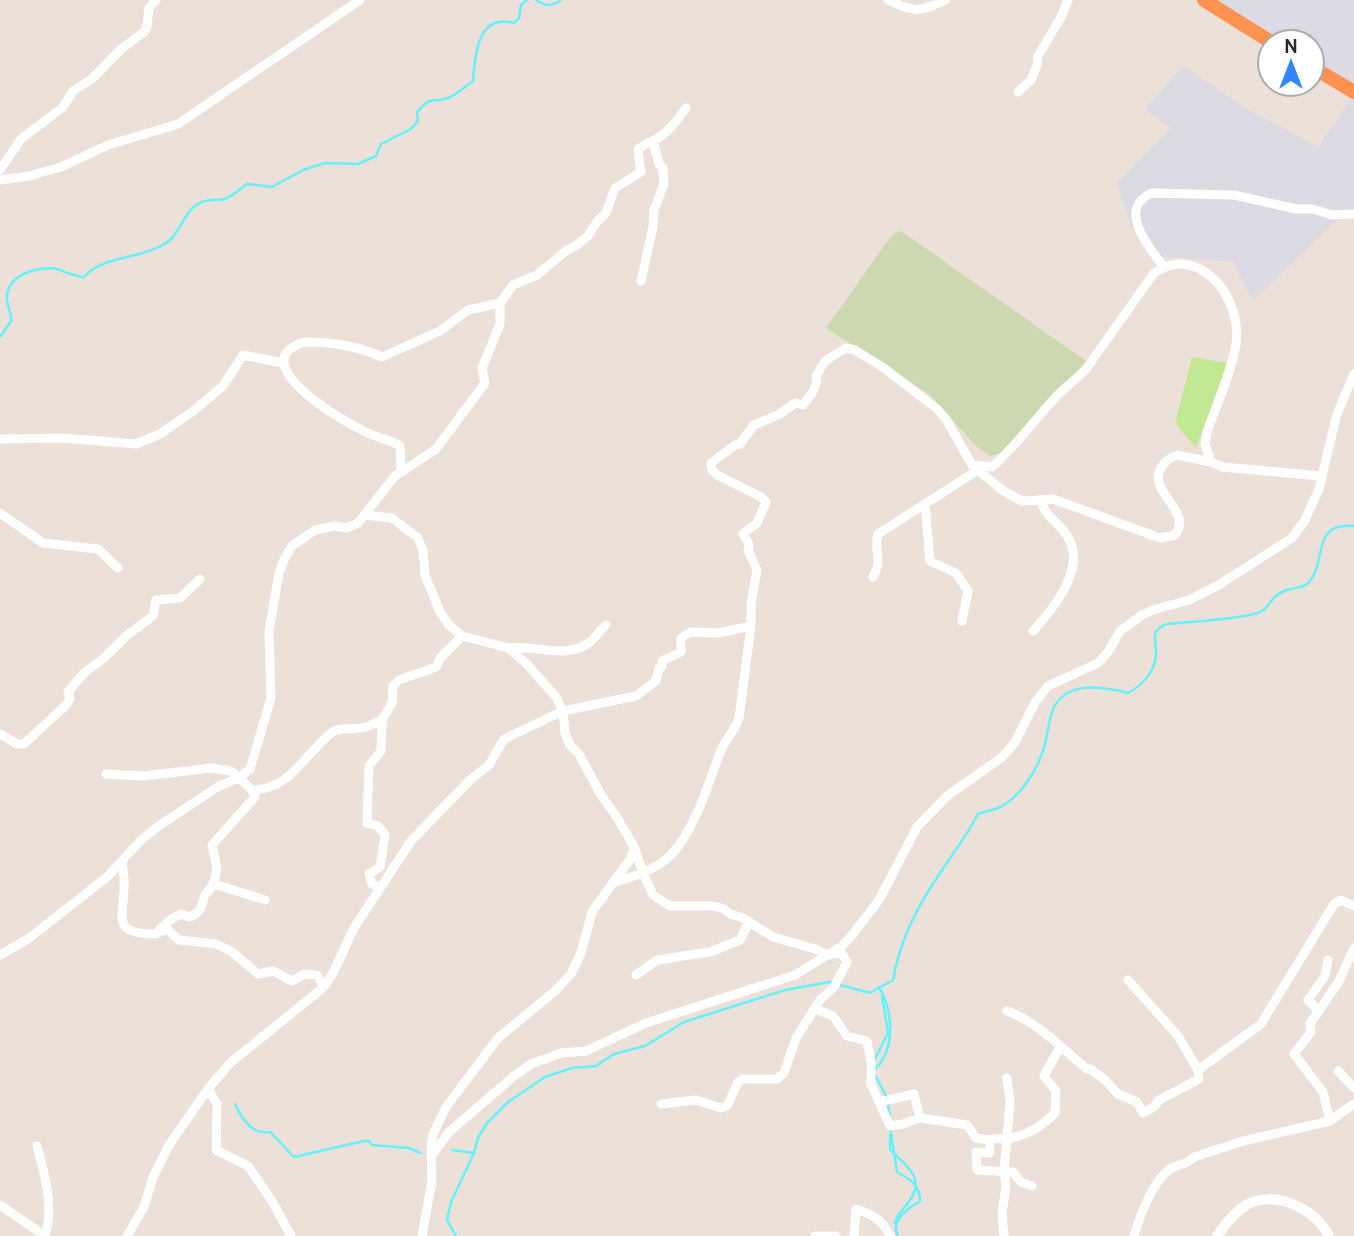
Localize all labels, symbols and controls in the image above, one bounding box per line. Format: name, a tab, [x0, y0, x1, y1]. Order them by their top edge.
north arrow	[1256, 28, 1326, 98]
text: N	[1284, 35, 1298, 58]

